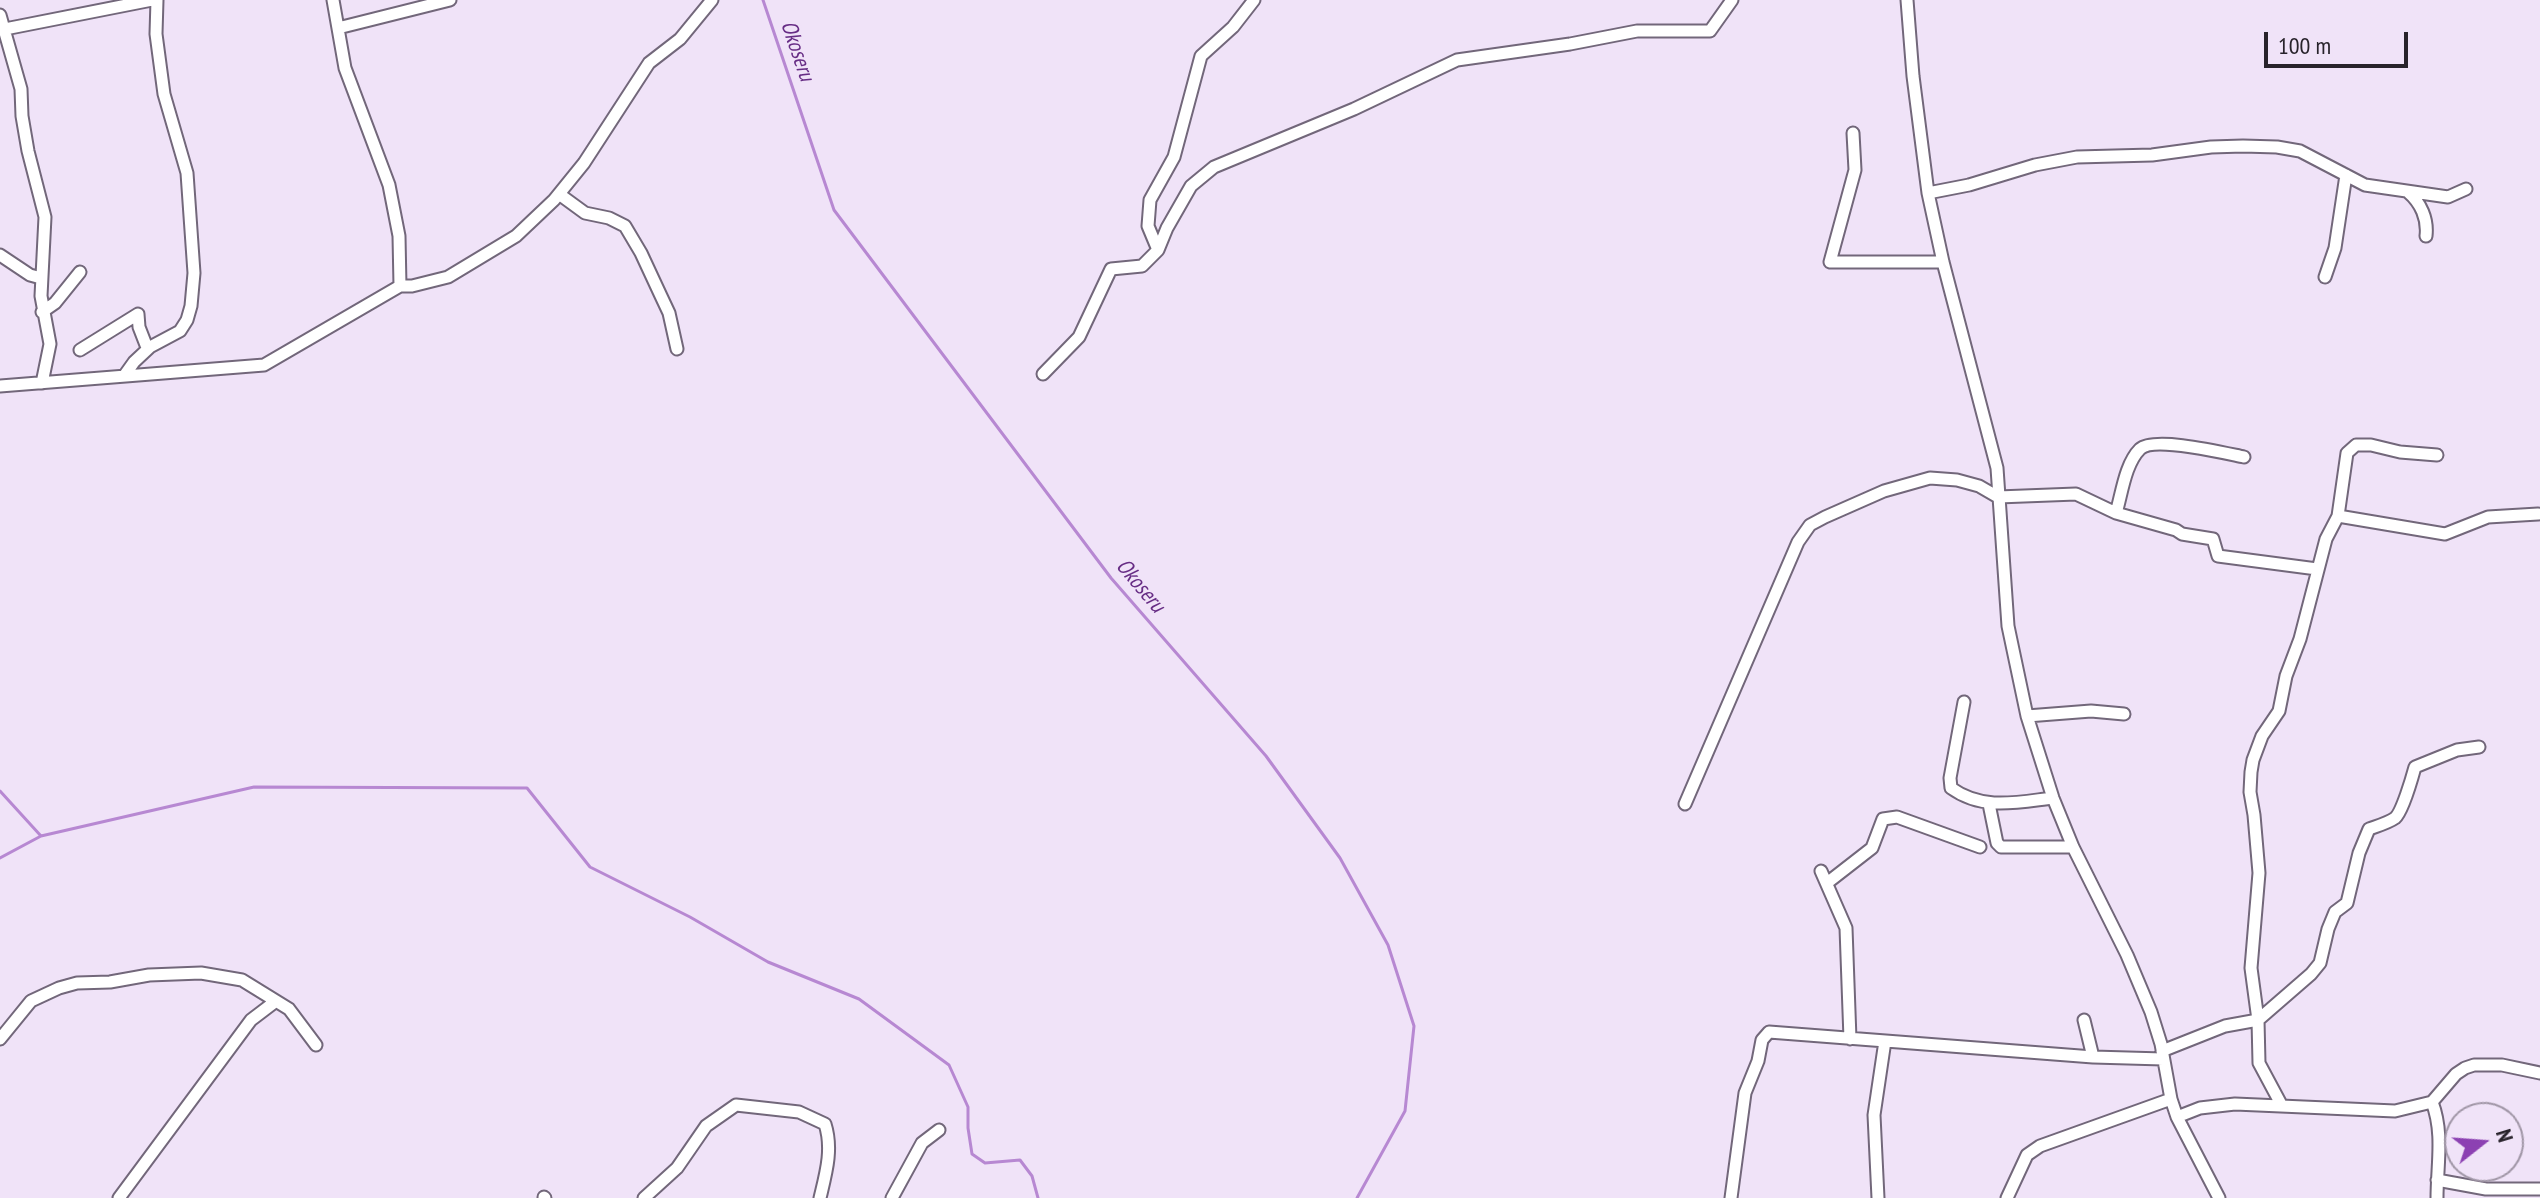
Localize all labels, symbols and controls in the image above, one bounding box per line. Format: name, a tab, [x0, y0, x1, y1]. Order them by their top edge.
scale bar	[2268, 16, 2412, 66]
water label: Okoseru	[774, 17, 820, 85]
text: 100 m	[2278, 30, 2331, 61]
water label: Okoseru	[1110, 554, 1170, 618]
north arrow	[2444, 1102, 2524, 1182]
text: N	[2490, 1126, 2520, 1145]

